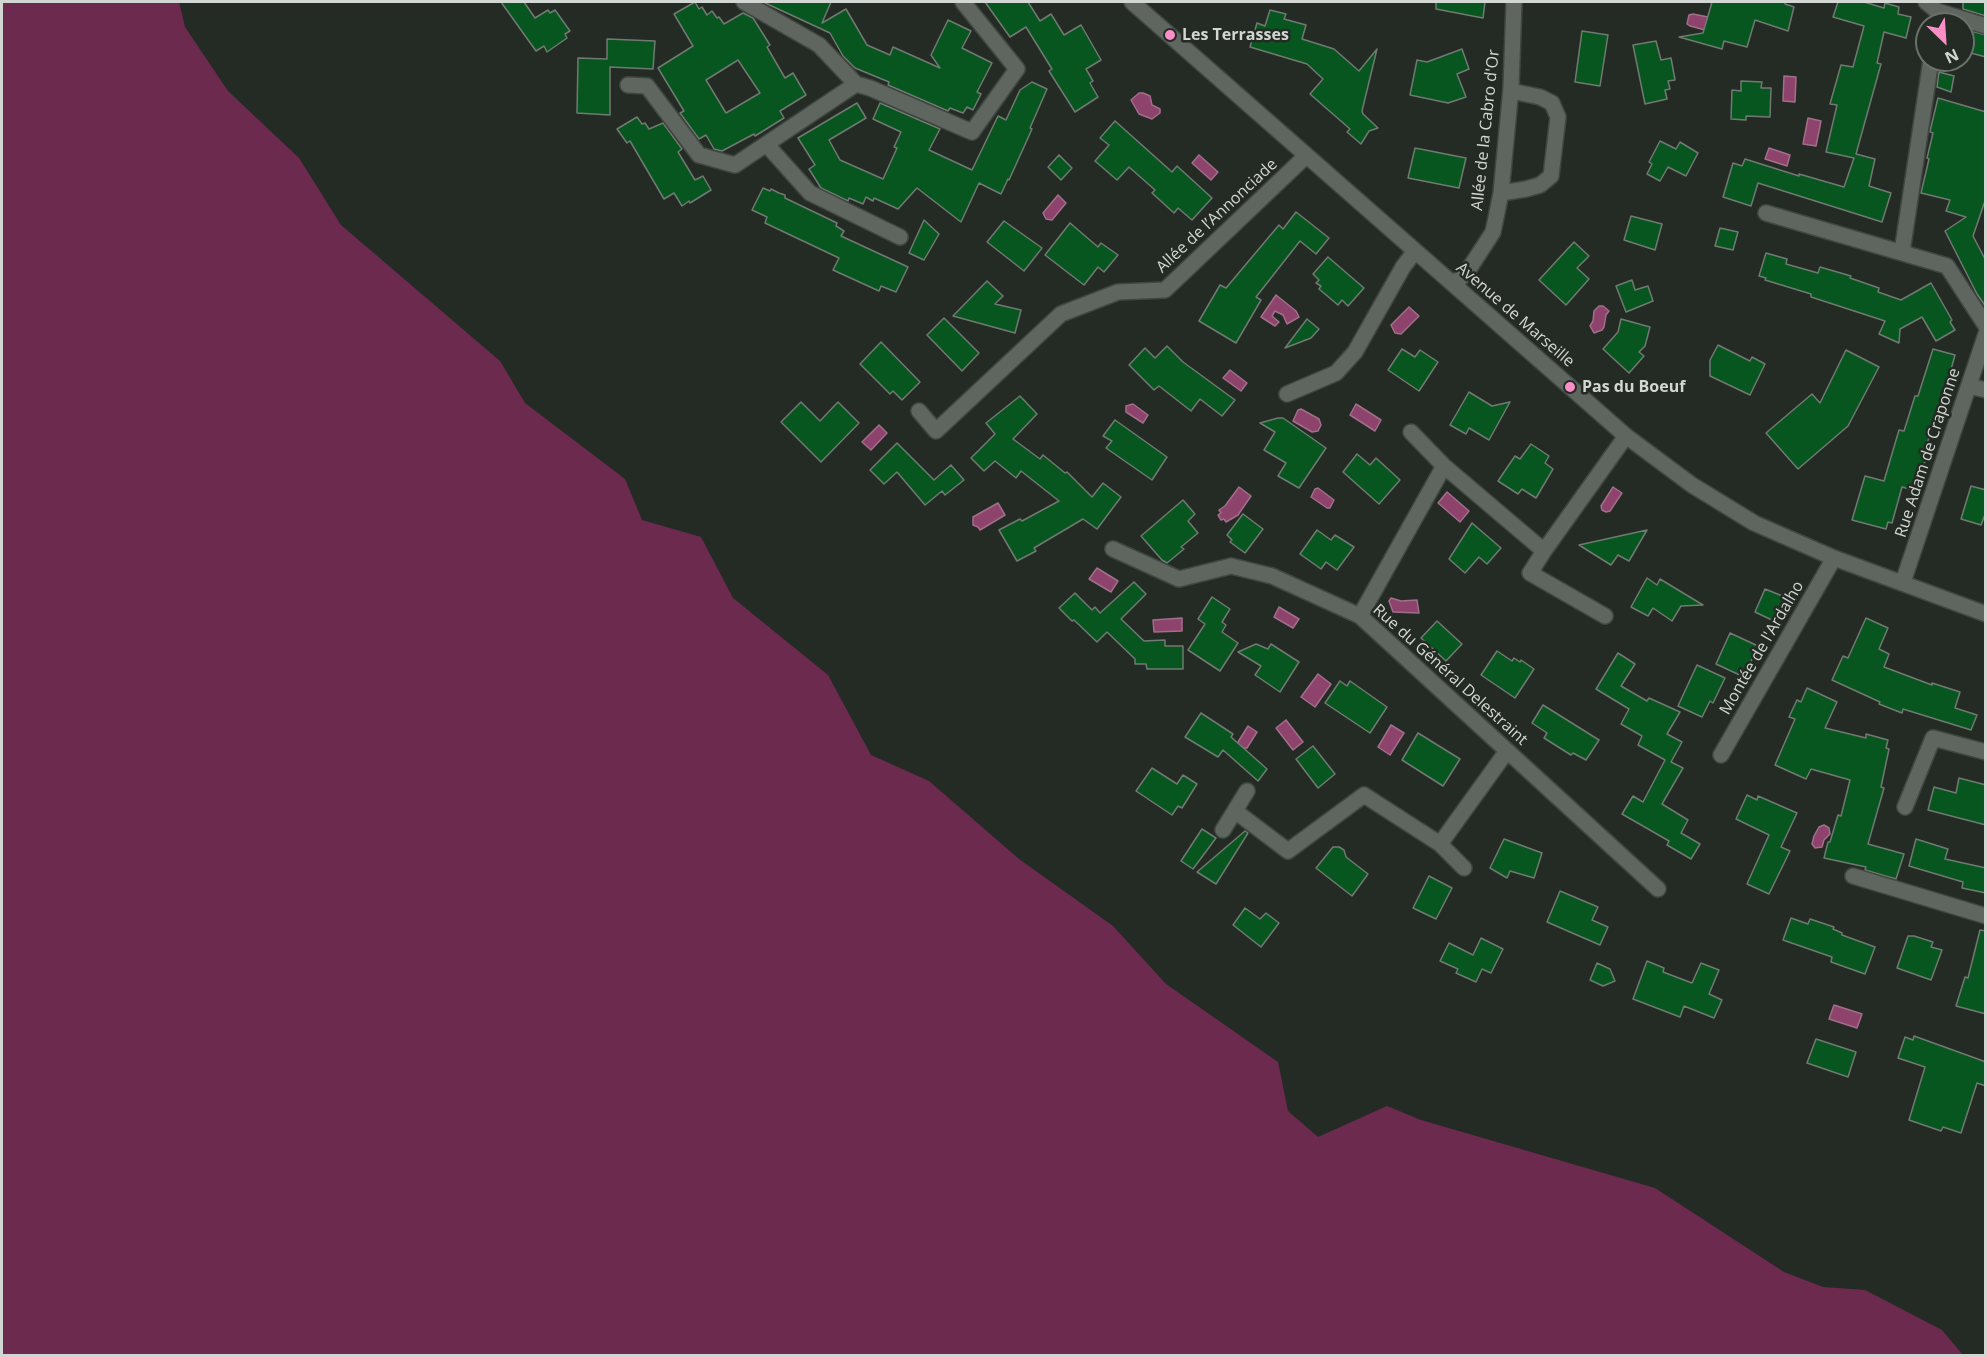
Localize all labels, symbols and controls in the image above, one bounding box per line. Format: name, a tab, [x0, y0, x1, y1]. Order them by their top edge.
north arrow	[1915, 12, 1975, 72]
place label: Les Terrasses	[1182, 25, 1289, 45]
marker: Les Terrasses	[1163, 28, 1177, 42]
text: N	[1941, 44, 1962, 69]
street label: Allée de la Cabro d'Or	[1468, 49, 1504, 211]
street label: Allée de l’Annonciade	[1152, 155, 1282, 277]
street label: Avenue de Marseille	[1452, 258, 1578, 372]
street label: Rue Adam de Craponne	[1892, 366, 1964, 540]
place label: Pas du Boeuf	[1582, 377, 1685, 397]
marker: Pas du Boeuf	[1563, 380, 1577, 394]
street label: Montée de l'Ardalho	[1716, 578, 1808, 718]
street label: Rue du Général Delestraint	[1369, 600, 1531, 750]

